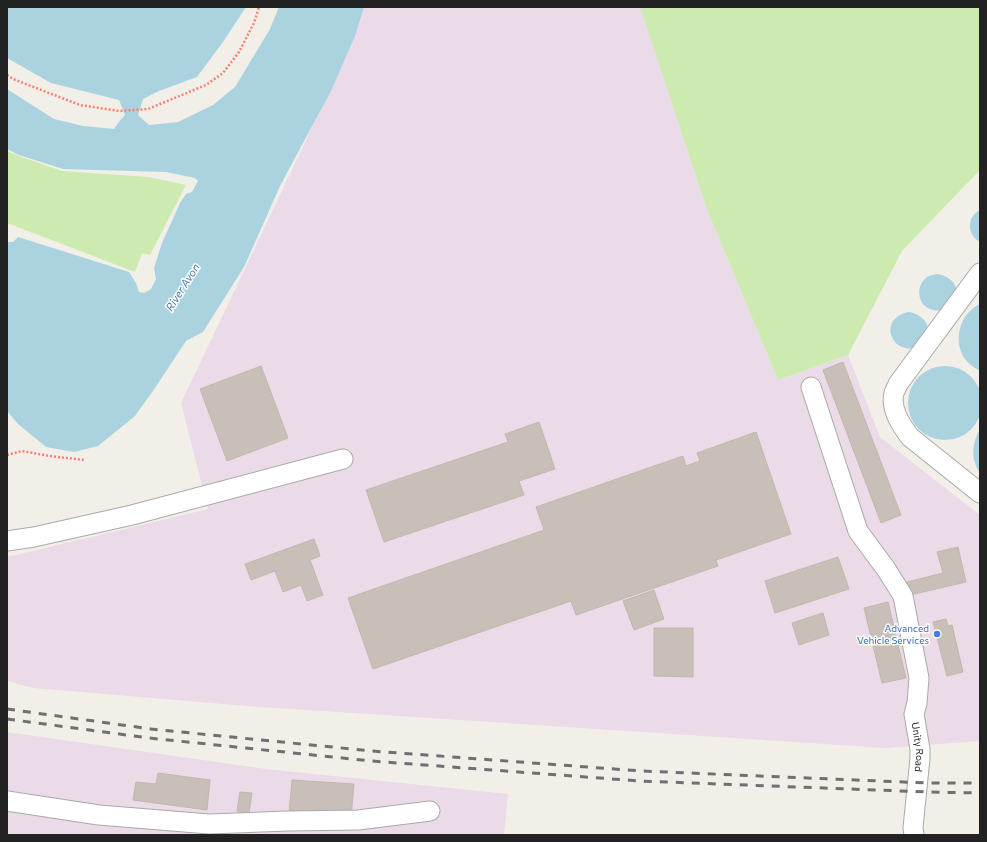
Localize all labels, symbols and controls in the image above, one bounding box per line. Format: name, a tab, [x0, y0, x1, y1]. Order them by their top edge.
water label: River Avon	[162, 261, 202, 313]
place label: Advanced Vehicle Services	[857, 622, 929, 646]
marker: Advanced Vehicle Services	[932, 629, 942, 639]
street label: Unity Road	[909, 721, 926, 773]

